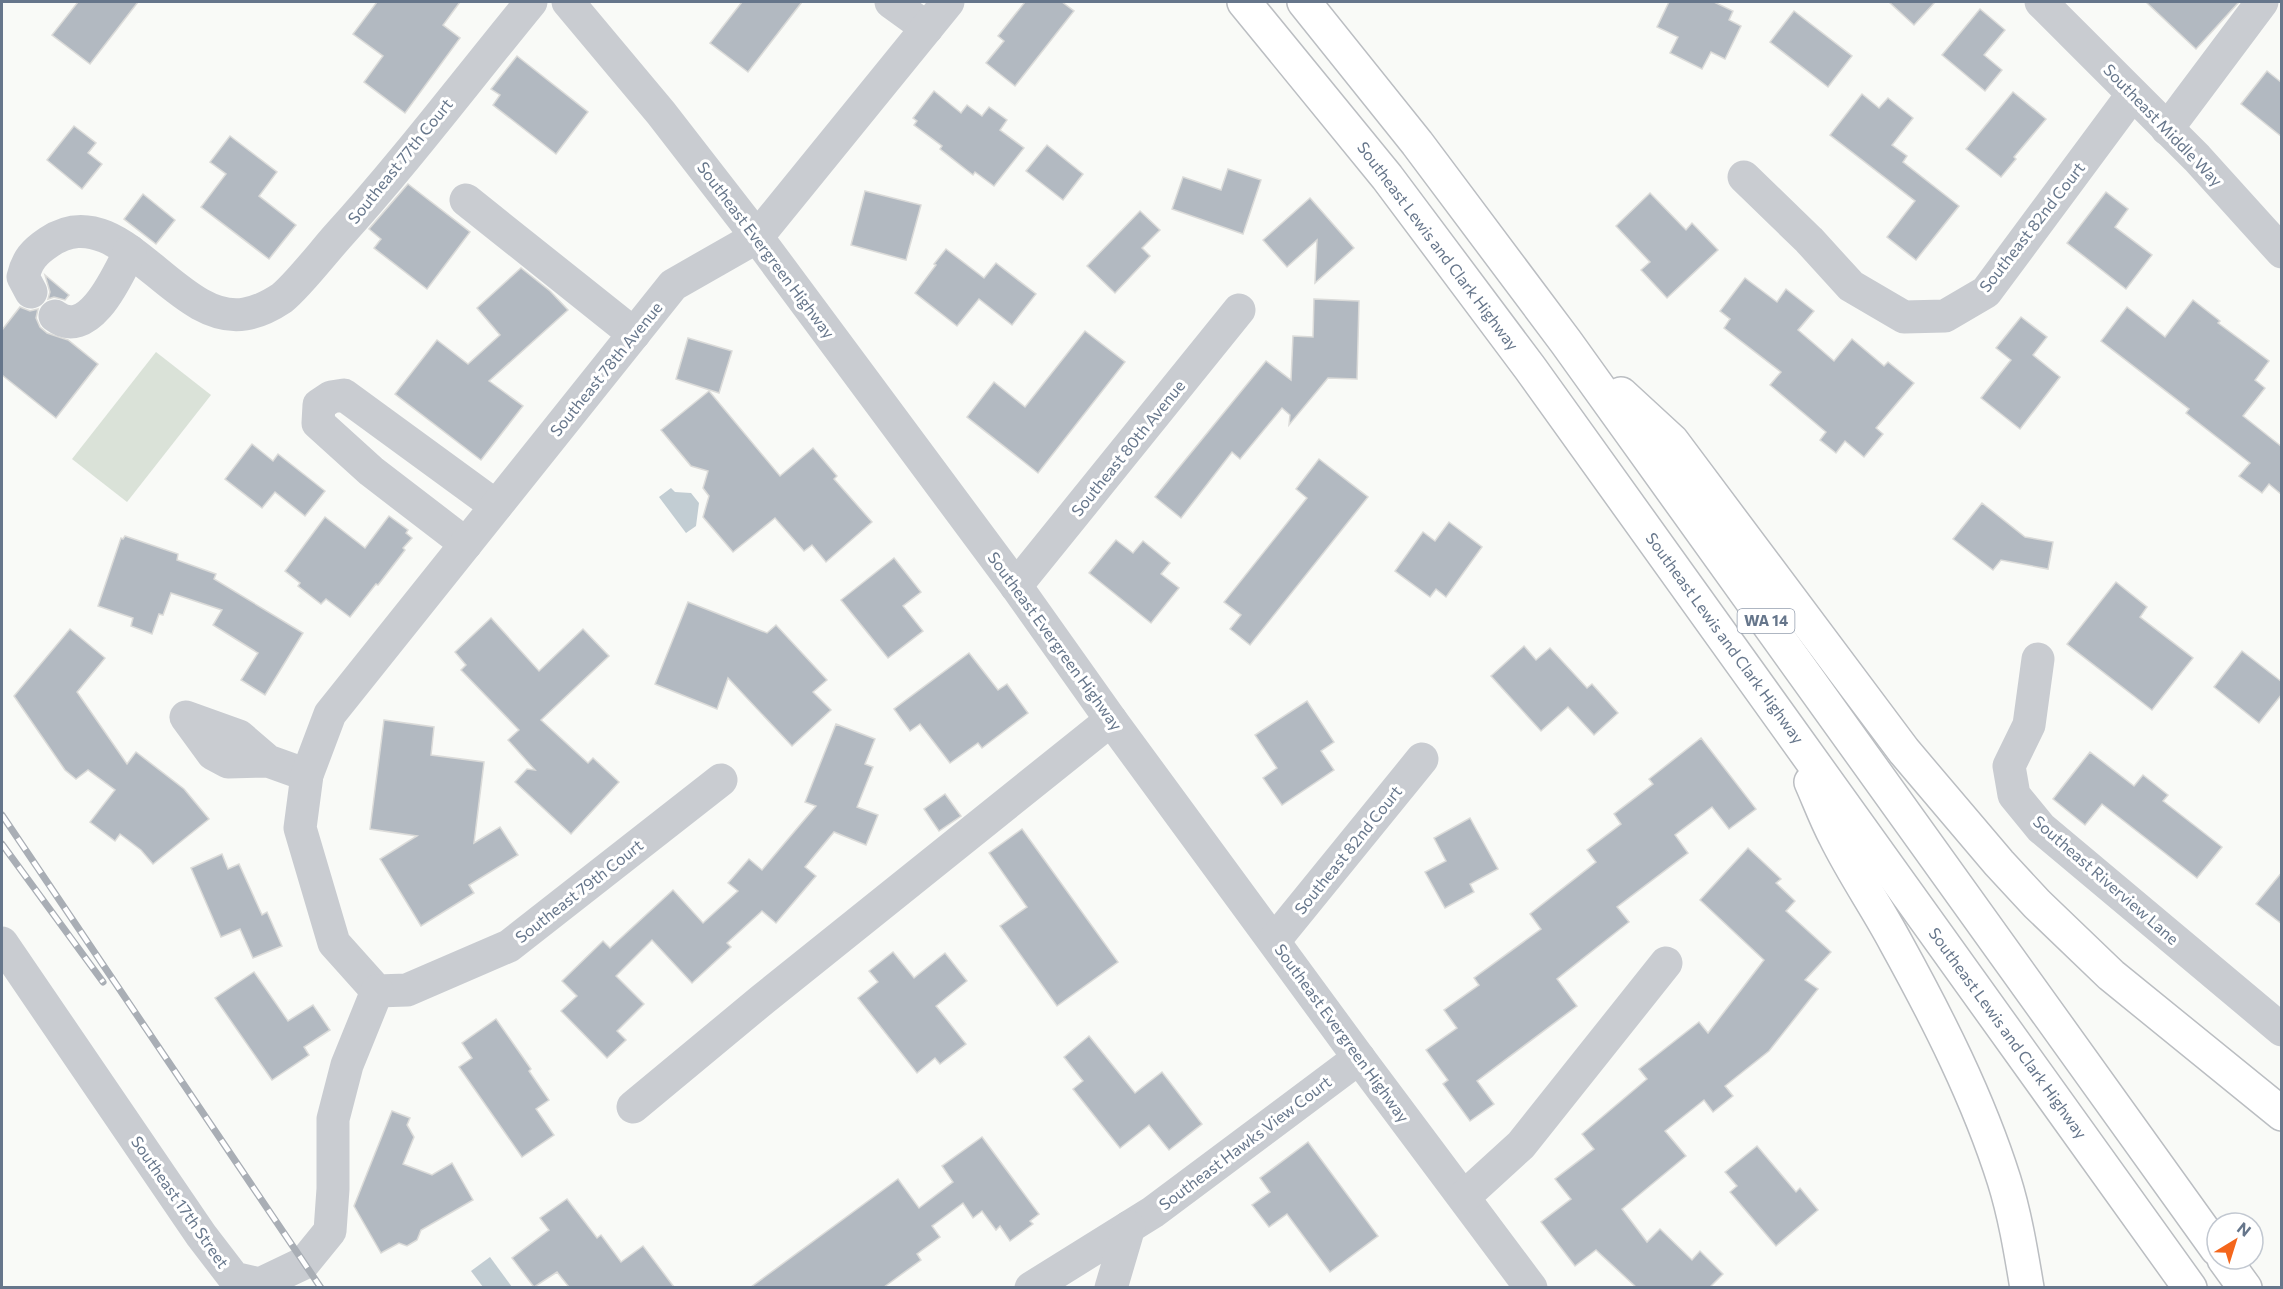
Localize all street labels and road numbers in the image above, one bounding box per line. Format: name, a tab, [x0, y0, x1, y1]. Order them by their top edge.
street label: Southeast Middle Way	[2100, 60, 2227, 190]
street label: Southeast 77th Court	[343, 94, 456, 227]
street label: Southeast Lewis and Clark Highway	[1354, 138, 1523, 354]
street label: Southeast Evergreen Highway	[694, 158, 839, 342]
street label: Southeast 82nd Court	[1975, 158, 2089, 295]
street label: Southeast 78th Avenue	[546, 298, 666, 440]
street label: Southeast 80th Avenue	[1067, 376, 1188, 520]
street label: Southeast Lewis and Clark Highway	[1642, 528, 1808, 747]
street label: Southeast Evergreen Highway	[984, 548, 1127, 734]
road number: WA 14	[1738, 609, 1794, 633]
street label: Southeast 82nd Court	[1290, 781, 1406, 918]
street label: Southeast Riverview Lane	[2030, 811, 2183, 948]
street label: Southeast 79th Court	[511, 835, 647, 946]
street label: Southeast Lewis and Clark Highway	[1925, 923, 2091, 1142]
street label: Southeast Evergreen Highway	[1271, 940, 1414, 1126]
street label: Southeast Hawks View Court	[1155, 1071, 1335, 1214]
street label: Southeast 17th Street	[128, 1132, 233, 1272]

